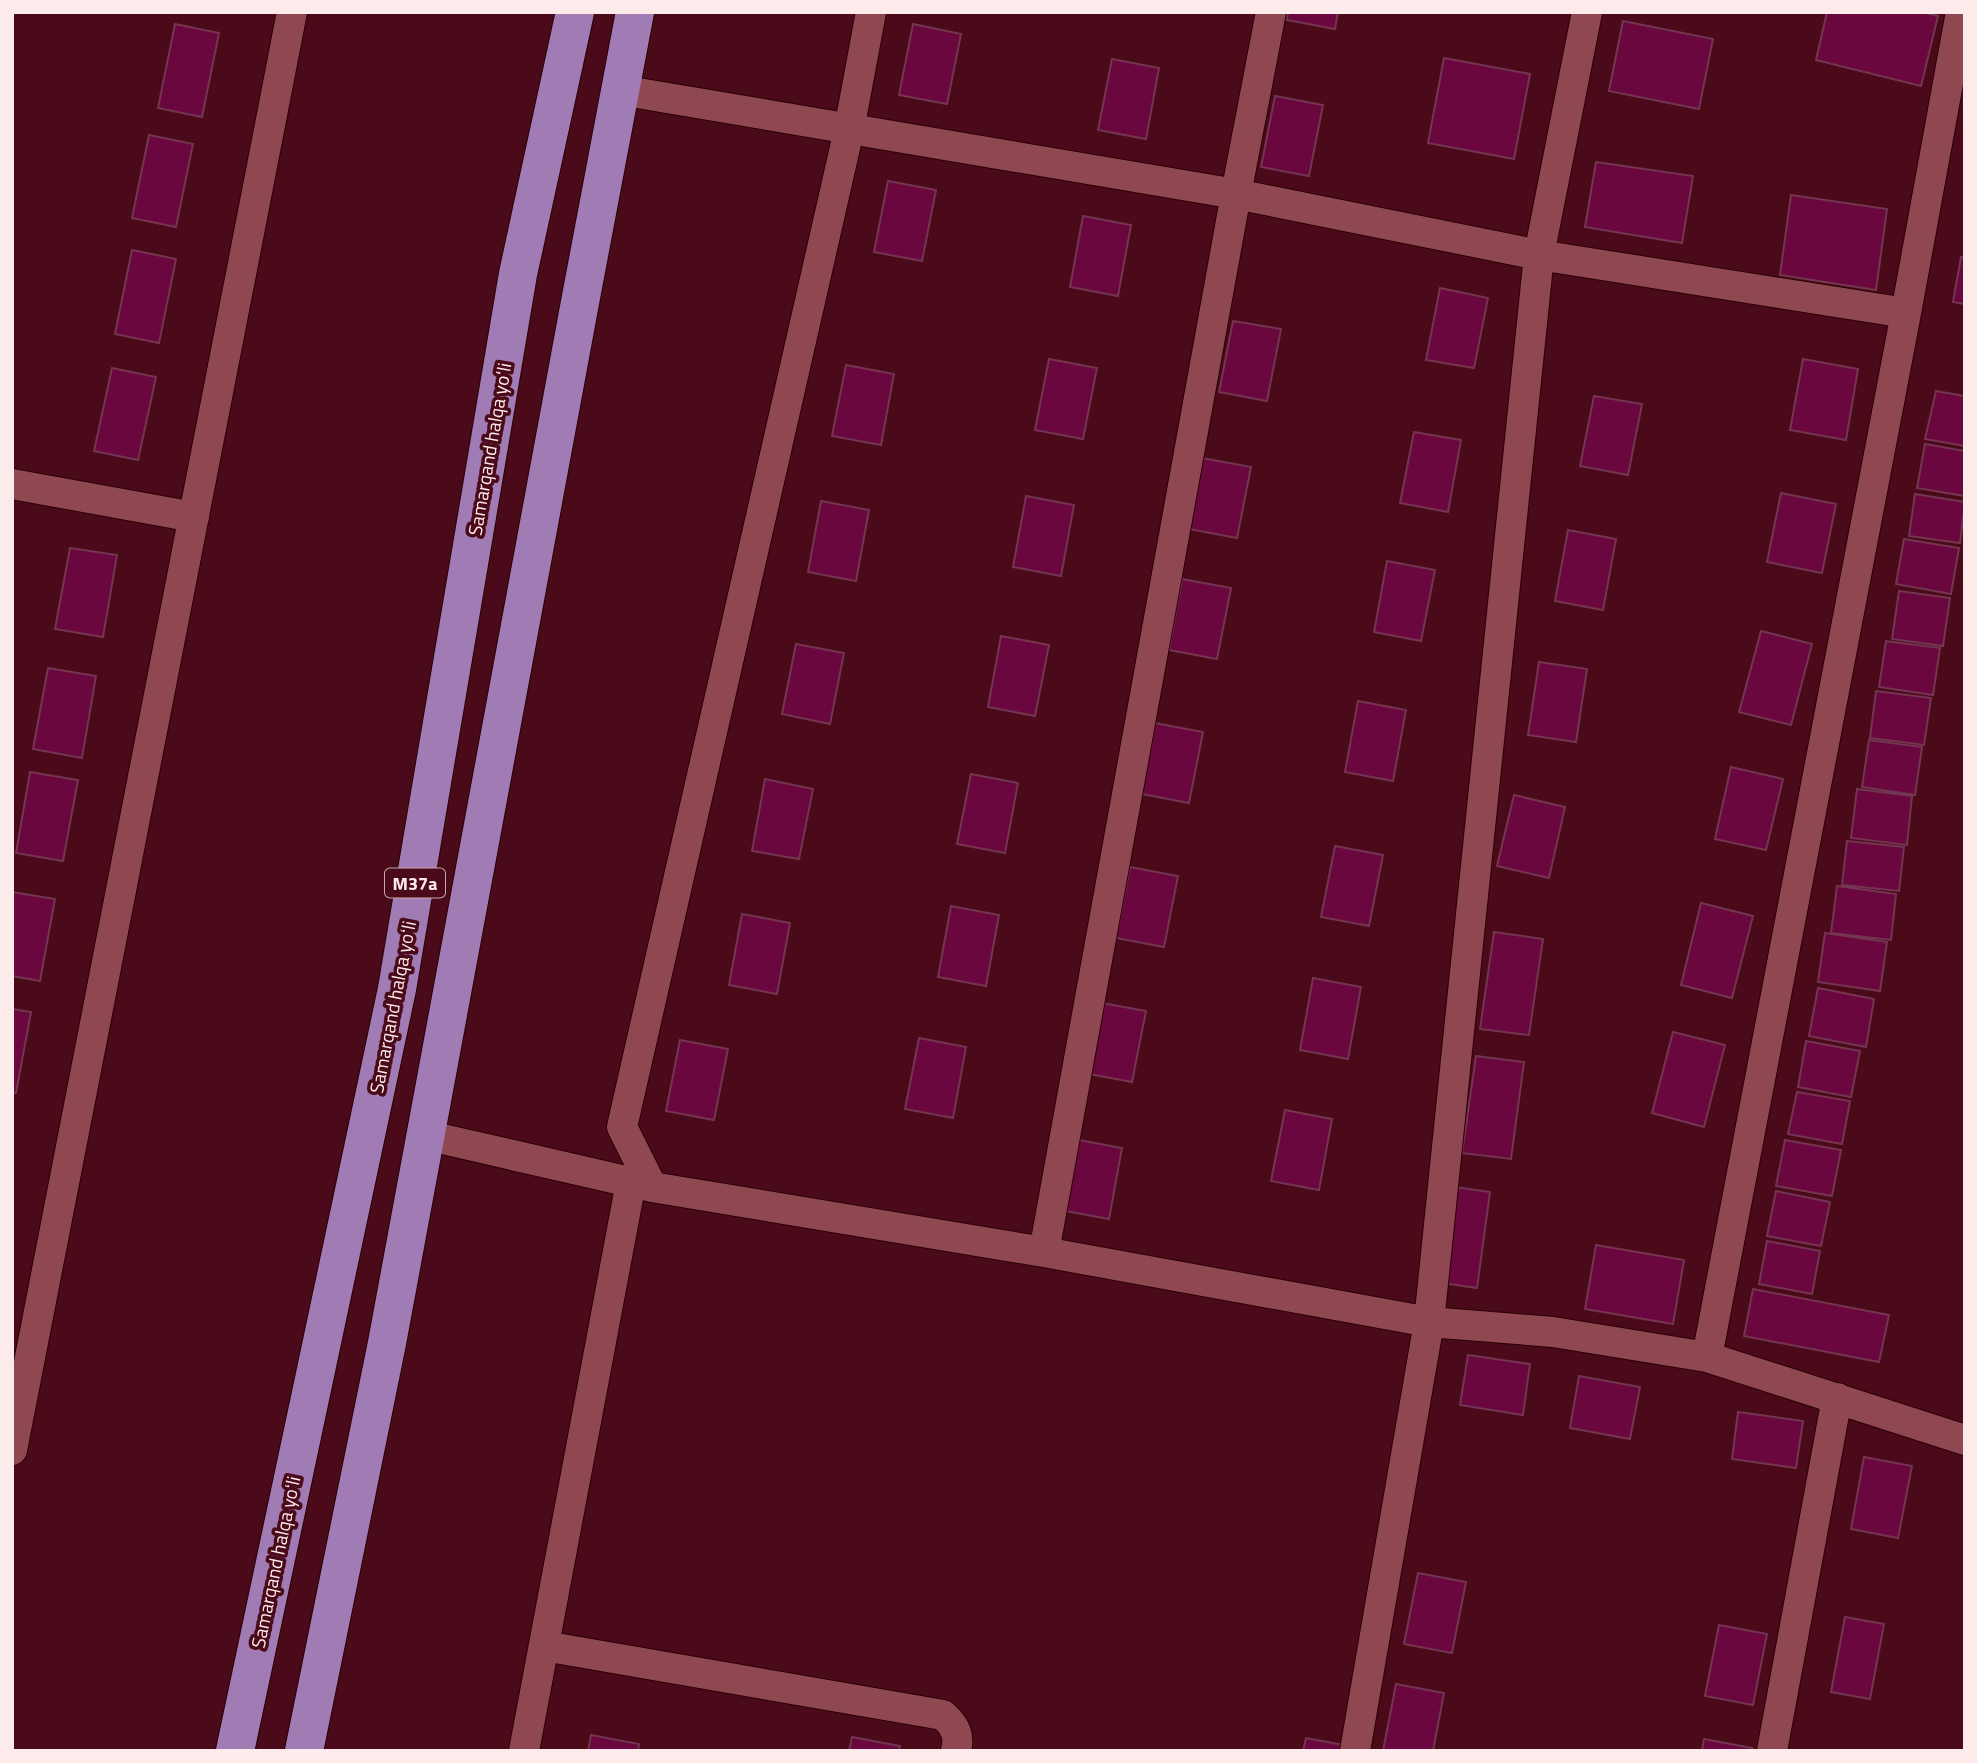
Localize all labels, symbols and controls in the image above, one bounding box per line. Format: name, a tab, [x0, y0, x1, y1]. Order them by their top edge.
street label: Samarqand halqa yoʻli	[460, 360, 518, 538]
road number: M37a	[385, 868, 445, 898]
street label: Samarqand halqa yoʻli	[361, 918, 423, 1096]
street label: Samarqand halqa yoʻli	[243, 1473, 307, 1651]

